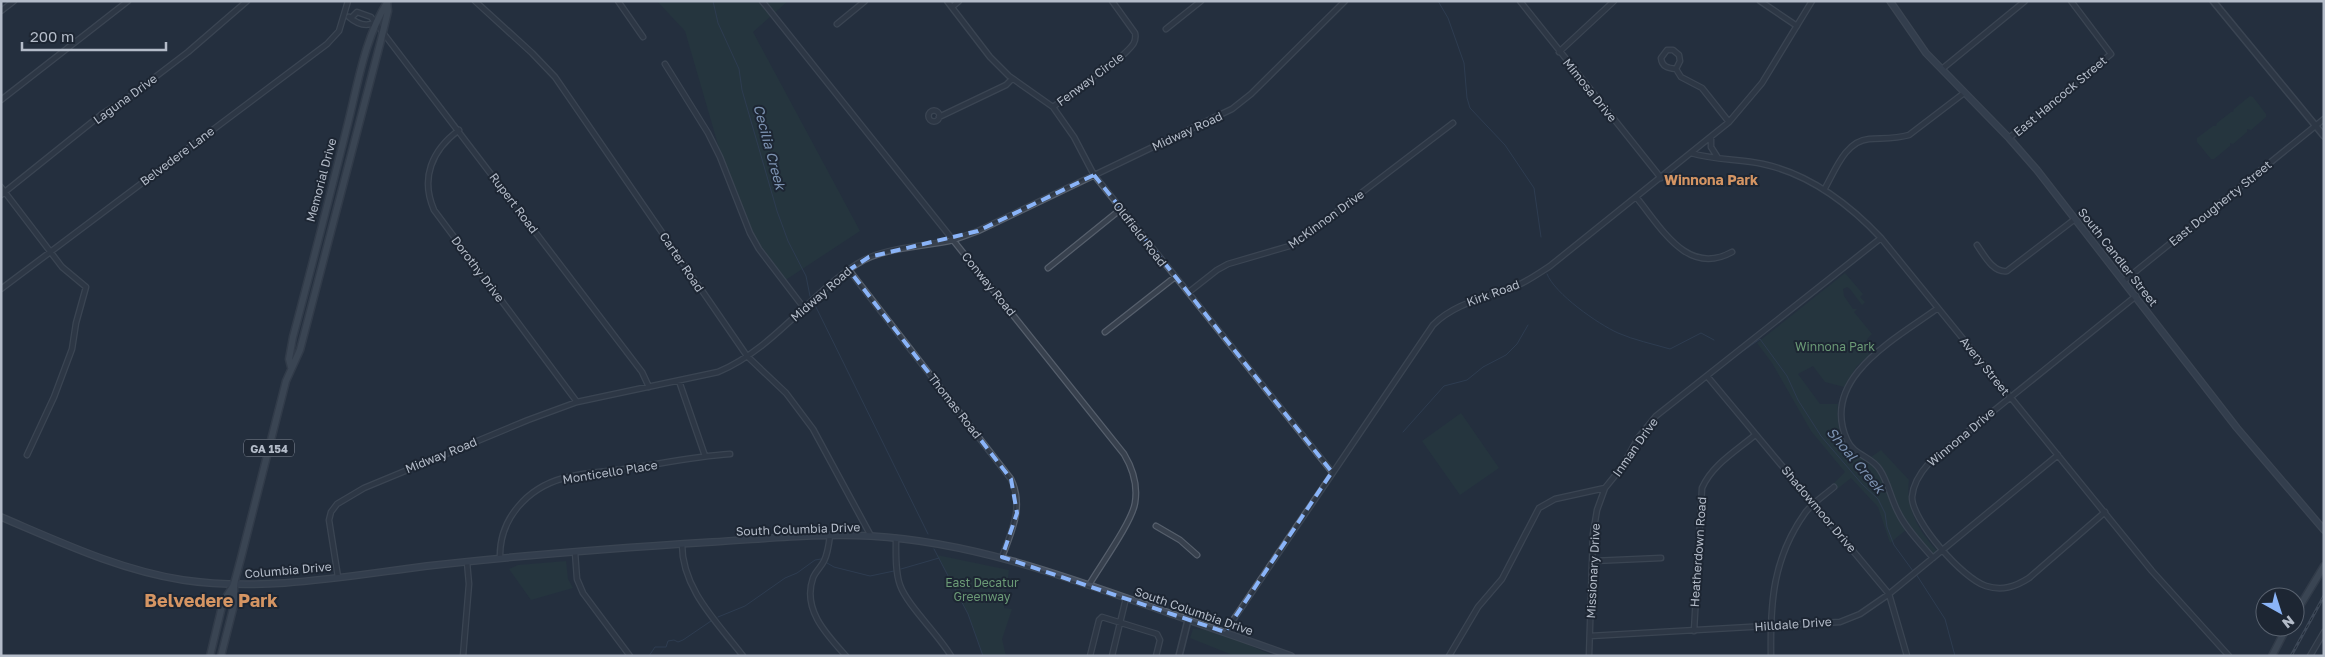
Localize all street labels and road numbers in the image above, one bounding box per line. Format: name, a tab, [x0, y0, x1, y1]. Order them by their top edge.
street label: Fenway Circle	[1053, 49, 1127, 109]
street label: East Hancock Street	[2010, 53, 2110, 139]
street label: Mimosa Drive	[1560, 55, 1620, 125]
street label: Laguna Drive	[90, 71, 160, 127]
street label: Midway Road	[1149, 108, 1225, 154]
street label: Belvedere Lane	[137, 123, 217, 189]
street label: Memorial Drive	[303, 136, 339, 224]
street label: East Dougherty Street	[2166, 157, 2275, 249]
street label: Rupert Road	[486, 170, 542, 236]
street label: McKinnon Drive	[1285, 186, 1367, 252]
street label: Oldfield Road	[1110, 199, 1170, 269]
street label: South Candler Street	[2075, 205, 2161, 309]
street label: Carter Road	[657, 229, 707, 295]
street label: Dorothy Drive	[448, 233, 508, 305]
street label: Conway Road	[959, 249, 1019, 319]
street label: Midway Road	[787, 263, 855, 325]
street label: Kirk Road	[1464, 276, 1522, 310]
street label: Avery Street	[1957, 334, 2013, 398]
street label: Thomas Road	[925, 371, 985, 441]
street label: Winnona Drive	[1924, 404, 1998, 470]
street label: Inman Drive	[1609, 415, 1661, 479]
street label: Midway Road	[403, 434, 479, 476]
road number: GA 154	[244, 439, 294, 456]
street label: Monticello Place	[561, 457, 659, 487]
street label: Shadowmoor Drive	[1778, 463, 1860, 555]
street label: Heatherdown Road	[1687, 496, 1709, 608]
street label: South Columbia Drive	[736, 519, 861, 539]
street label: Missionary Drive	[1583, 523, 1603, 619]
street label: Columbia Drive	[244, 559, 332, 581]
street label: South Columbia Drive	[1133, 584, 1255, 638]
street label: Hilldale Drive	[1754, 614, 1832, 634]

